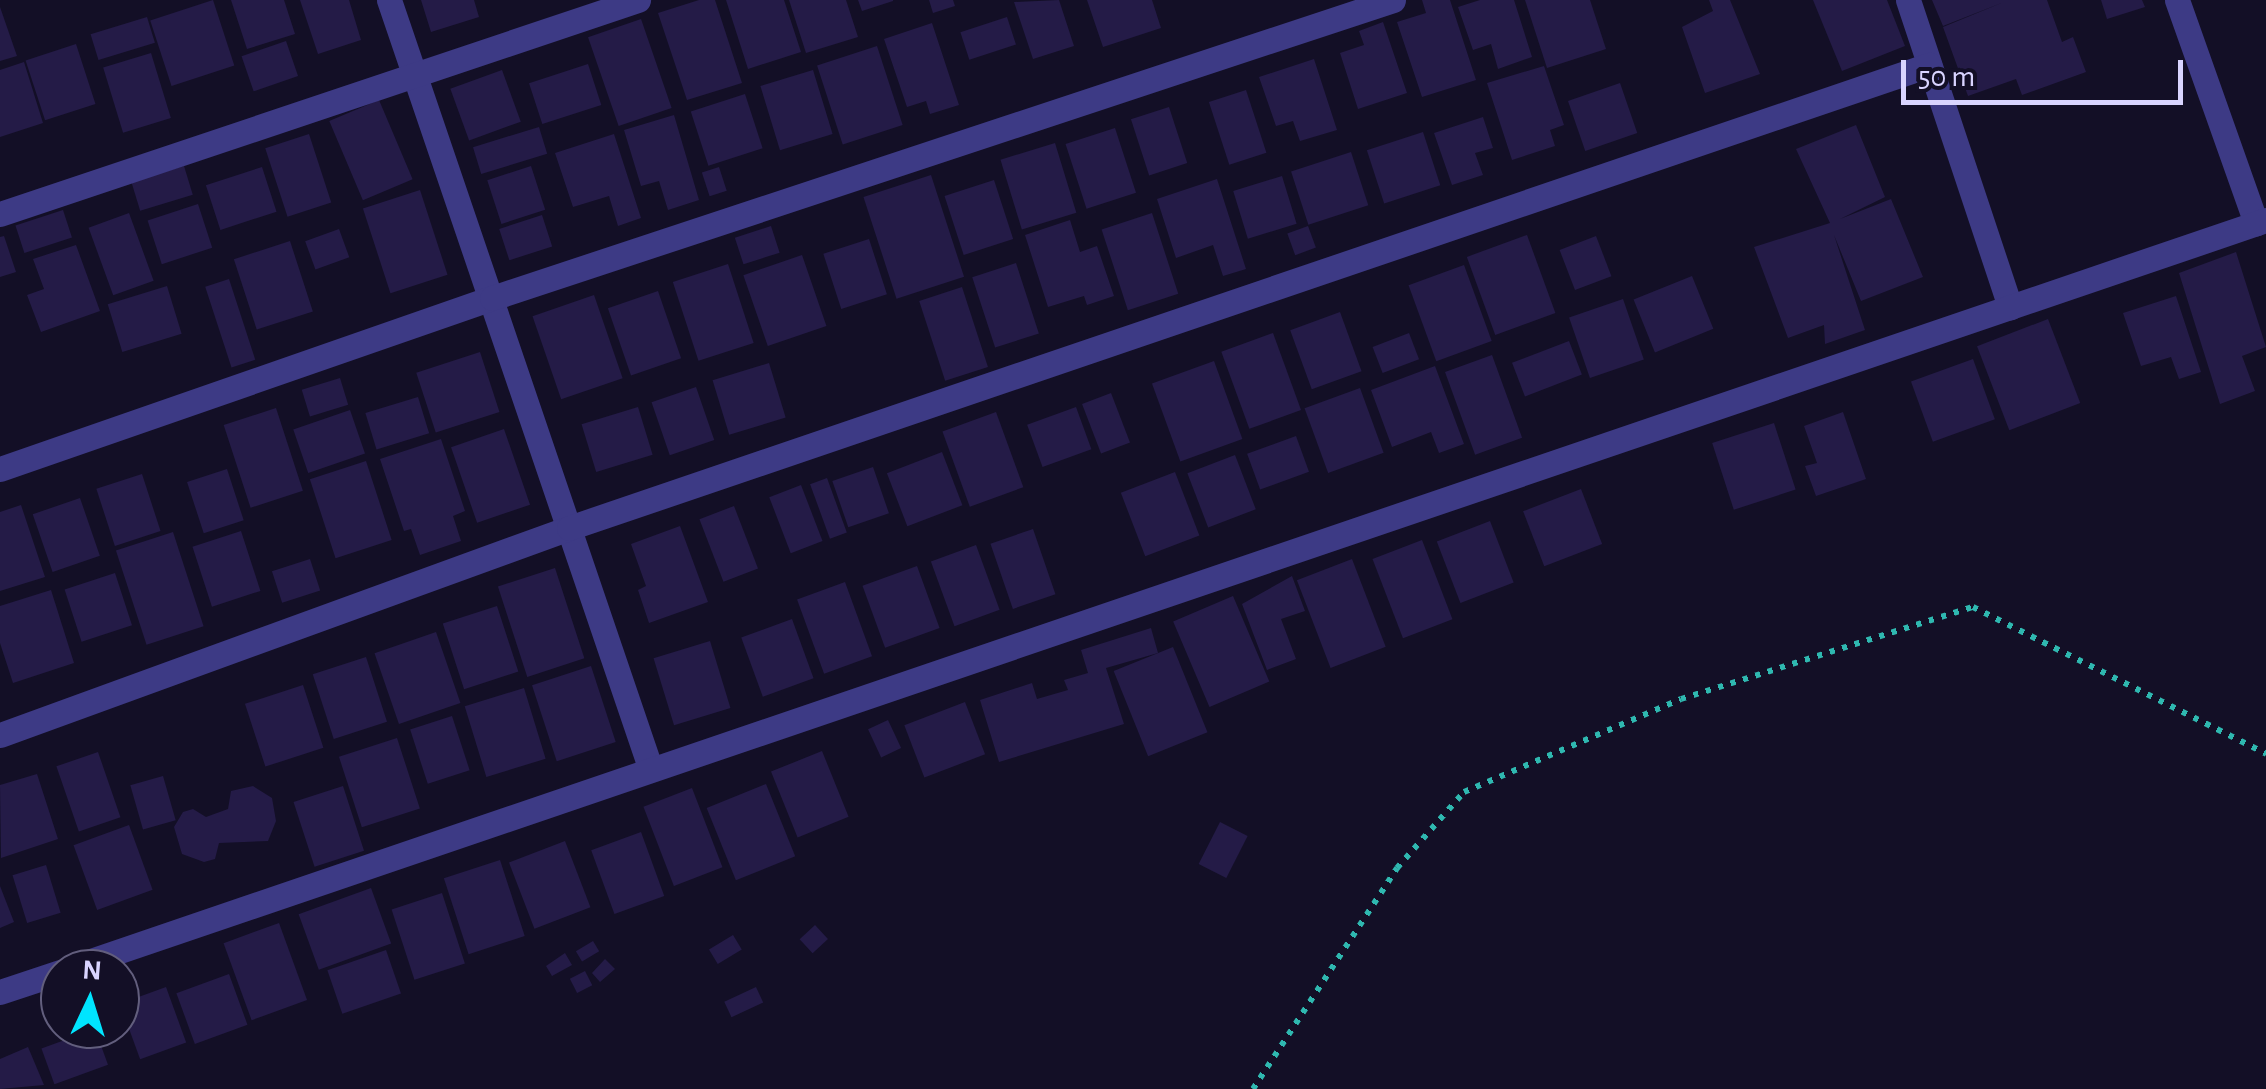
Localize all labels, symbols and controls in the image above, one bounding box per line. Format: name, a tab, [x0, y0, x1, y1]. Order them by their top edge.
scale bar	[1906, 40, 2188, 102]
text: 50 m	[1918, 62, 1975, 92]
north arrow	[40, 949, 140, 1049]
text: N	[81, 956, 103, 986]

